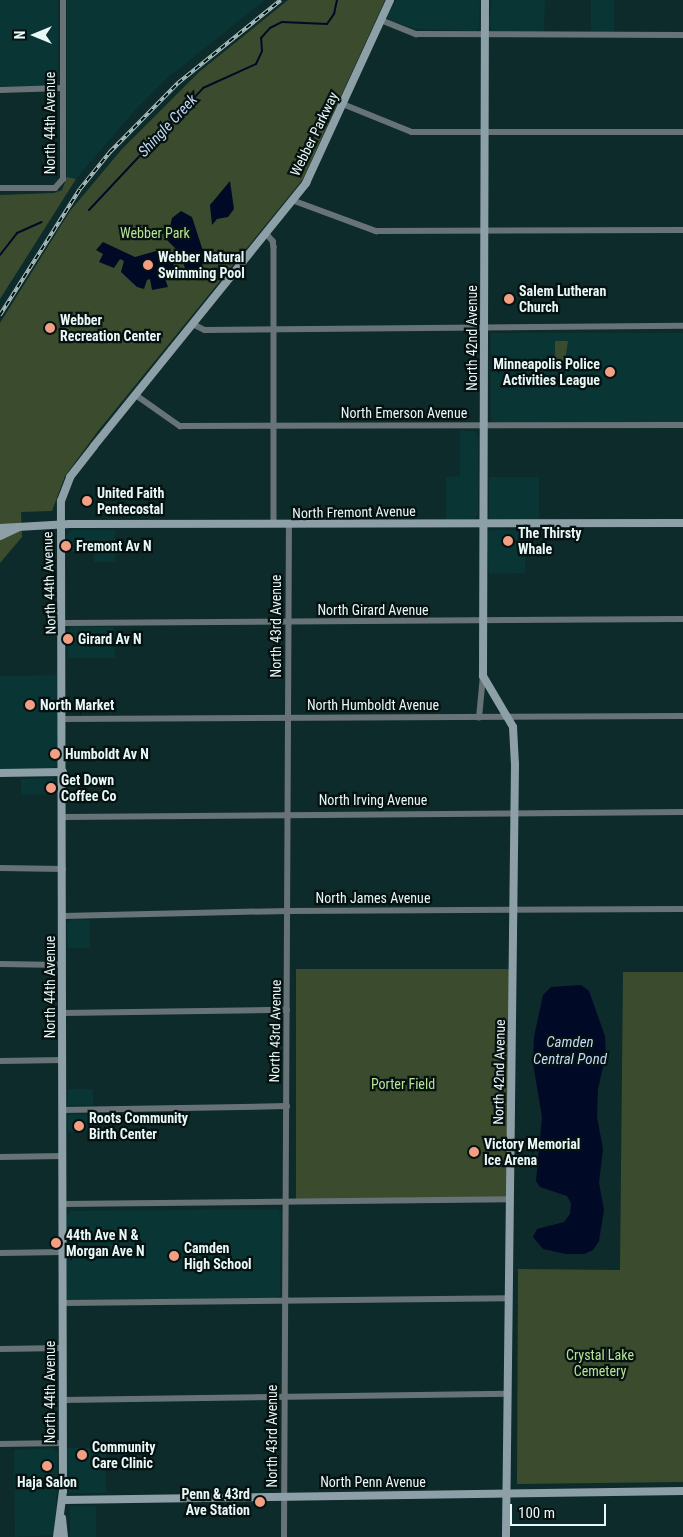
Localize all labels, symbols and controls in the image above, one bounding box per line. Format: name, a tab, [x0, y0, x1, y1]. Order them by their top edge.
north arrow	[10, 10, 60, 60]
text: N	[12, 31, 28, 39]
street label: North 44th Avenue	[42, 72, 58, 174]
street label: Webber Parkway	[286, 89, 342, 179]
water label: Shingle Creek	[135, 91, 201, 161]
park label: Webber Park	[120, 225, 190, 241]
place label: Webber Natural Swimming Pool	[158, 249, 245, 282]
marker: Webber Natural Swimming Pool	[142, 259, 154, 271]
place label: Salem Lutheran Church	[519, 283, 606, 316]
street label: North 42nd Avenue	[464, 285, 480, 391]
marker: Salem Lutheran Church	[503, 293, 515, 305]
place label: Webber Recreation Center	[60, 312, 161, 344]
marker: Webber Recreation Center	[44, 322, 56, 334]
place label: Minneapolis Police Activities League	[493, 356, 600, 388]
marker: Minneapolis Police Activities League	[604, 366, 616, 378]
street label: North Emerson Avenue	[341, 405, 467, 421]
place label: United Faith Pentecostal	[97, 485, 164, 518]
marker: United Faith Pentecostal	[81, 495, 93, 507]
street label: North Fremont Avenue	[292, 503, 416, 521]
place label: The Thirsty Whale	[518, 525, 582, 558]
street label: North 44th Avenue	[39, 531, 59, 635]
marker: The Thirsty Whale	[502, 535, 514, 547]
place label: Fremont Av N	[76, 538, 152, 554]
marker: Fremont Av N	[60, 540, 72, 552]
street label: North 43rd Avenue	[268, 575, 284, 677]
street label: North Girard Avenue	[317, 602, 429, 618]
place label: Girard Av N	[78, 631, 142, 647]
marker: Girard Av N	[62, 633, 74, 645]
place label: North Market	[40, 697, 114, 713]
street label: North Humboldt Avenue	[307, 697, 439, 713]
marker: North Market	[24, 699, 36, 711]
place label: Humboldt Av N	[65, 746, 149, 762]
marker: Humboldt Av N	[49, 748, 61, 760]
place label: Get Down Coffee Co	[61, 772, 117, 804]
marker: Get Down Coffee Co	[45, 782, 57, 794]
street label: North Irving Avenue	[319, 792, 427, 808]
street label: North James Avenue	[316, 890, 430, 906]
street label: North 44th Avenue	[42, 936, 58, 1038]
street label: North 43rd Avenue	[266, 979, 284, 1083]
street label: North 42nd Avenue	[490, 1019, 508, 1125]
water label: Camden Central Pond	[533, 1033, 607, 1068]
park label: Porter Field	[371, 1076, 435, 1092]
place label: Roots Community Birth Center	[89, 1110, 188, 1142]
marker: Roots Community Birth Center	[73, 1120, 85, 1132]
place label: Victory Memorial Ice Arena	[484, 1136, 580, 1168]
marker: Victory Memorial Ice Arena	[468, 1146, 480, 1158]
place label: 44th Ave N & Morgan Ave N	[66, 1227, 145, 1260]
marker: 44th Ave N & Morgan Ave N	[50, 1237, 62, 1249]
place label: Camden High School	[184, 1240, 252, 1272]
marker: Camden High School	[168, 1250, 180, 1262]
street label: North 44th Avenue	[42, 1341, 58, 1443]
park label: Crystal Lake Cemetery	[566, 1347, 634, 1380]
street label: North 43rd Avenue	[264, 1385, 280, 1487]
place label: Community Care Clinic	[92, 1439, 156, 1471]
marker: Community Care Clinic	[76, 1449, 88, 1461]
marker: Haja Salon	[41, 1460, 53, 1472]
place label: Haja Salon	[17, 1474, 77, 1490]
street label: North Penn Avenue	[320, 1474, 426, 1490]
place label: Penn & 43rd Ave Station	[182, 1486, 250, 1518]
scale bar	[513, 1494, 609, 1526]
marker: Penn & 43rd Ave Station	[254, 1496, 266, 1508]
text: 100 m	[518, 1504, 555, 1522]

